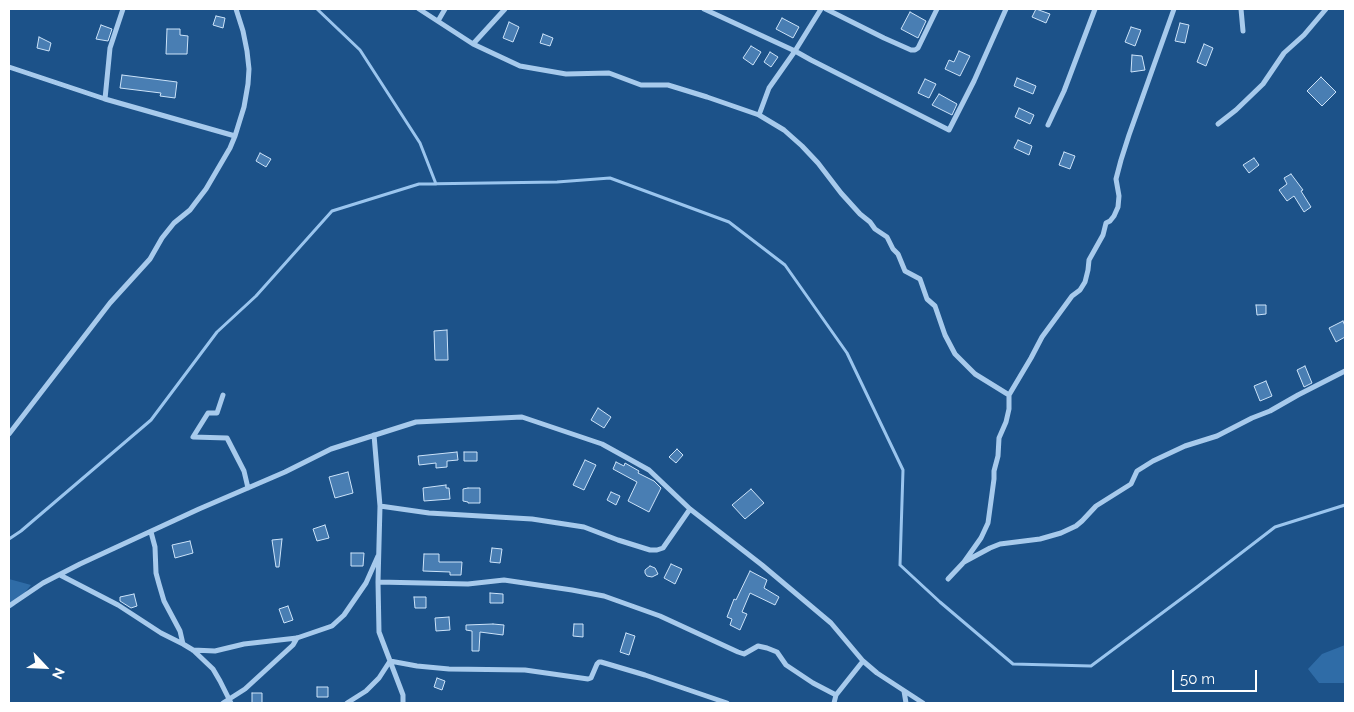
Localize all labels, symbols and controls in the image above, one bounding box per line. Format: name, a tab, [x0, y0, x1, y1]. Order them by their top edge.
north arrow	[20, 642, 70, 692]
scale bar	[1174, 660, 1259, 692]
text: N	[49, 665, 68, 682]
text: 50 m	[1180, 670, 1215, 688]

